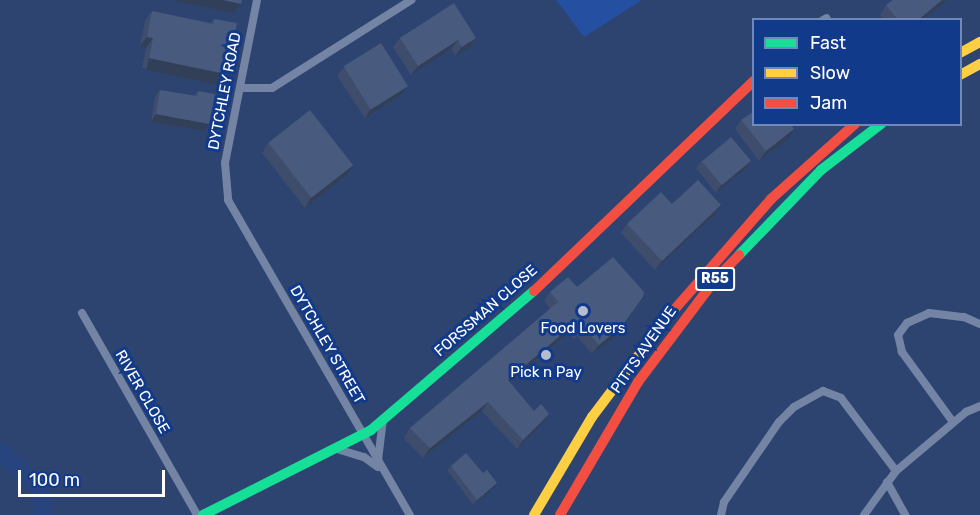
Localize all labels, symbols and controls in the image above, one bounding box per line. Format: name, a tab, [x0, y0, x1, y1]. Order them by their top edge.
legend	[752, 18, 962, 126]
street label: DYTCHLEY ROAD	[205, 30, 245, 152]
text: Fast	[810, 32, 846, 54]
text: Slow	[810, 62, 850, 84]
text: Jam	[810, 92, 847, 114]
street label: FORSSMAN CLOSE	[431, 261, 541, 361]
road number: R55	[694, 268, 736, 290]
street label: DYTCHLEY STREET	[286, 282, 368, 408]
street label: PITTS AVENUE	[607, 303, 681, 397]
marker: Food Lovers	[576, 304, 590, 318]
place label: Food Lovers	[541, 320, 625, 338]
street label: RIVER CLOSE	[111, 347, 173, 437]
marker: Pick n Pay	[539, 348, 553, 362]
place label: Pick n Pay	[510, 364, 582, 382]
scale bar	[21, 458, 168, 496]
text: 100 m	[29, 469, 80, 491]

